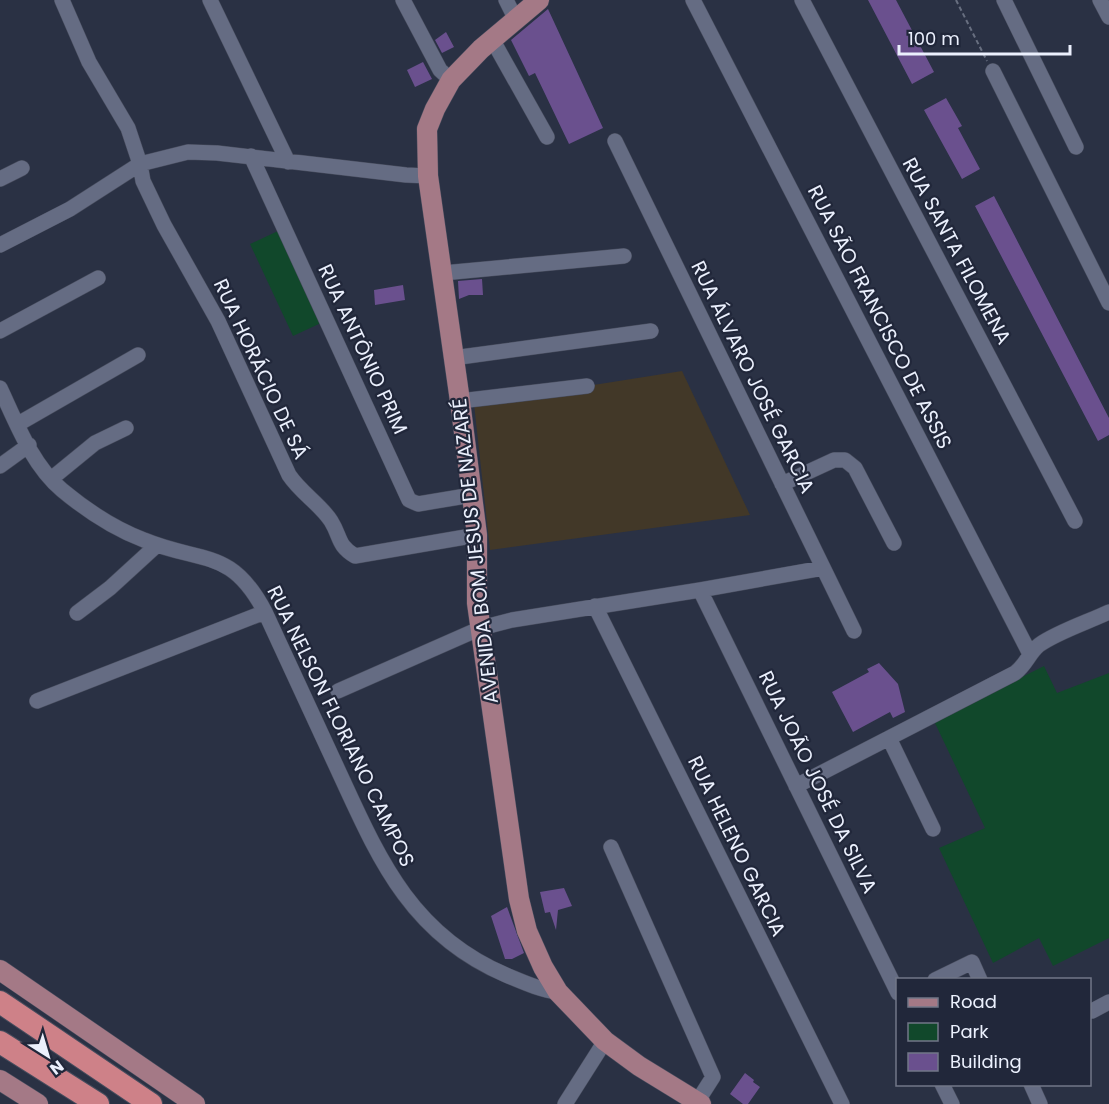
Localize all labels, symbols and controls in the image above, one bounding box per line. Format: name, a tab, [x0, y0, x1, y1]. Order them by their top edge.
scale bar	[899, 18, 1070, 56]
text: 100 m	[908, 26, 960, 51]
street label: RUA SANTA FILOMENA	[896, 153, 1018, 349]
street label: RUA SÃO FRANCISCO DE ASSIS	[801, 180, 959, 454]
street label: RUA ÁLVARO JOSÉ GARCIA	[684, 256, 822, 498]
street label: RUA ANTÔNIO PRIM	[311, 259, 415, 439]
street label: RUA HORÁCIO DE SÁ	[207, 274, 315, 464]
street label: AVENIDA BOM JESUS DE NAZARÉ	[445, 397, 505, 705]
street label: RUA NELSON FLORIANO CAMPOS	[261, 581, 421, 871]
street label: RUA JOÃO JOSÉ DA SILVA	[752, 666, 884, 898]
street label: RUA HELENO GARCIA	[681, 751, 793, 941]
legend	[896, 978, 1091, 1086]
text: Road	[950, 989, 997, 1014]
text: Park	[950, 1019, 989, 1044]
north arrow	[18, 1026, 78, 1086]
text: Building	[950, 1049, 1022, 1074]
text: N	[45, 1055, 68, 1080]

